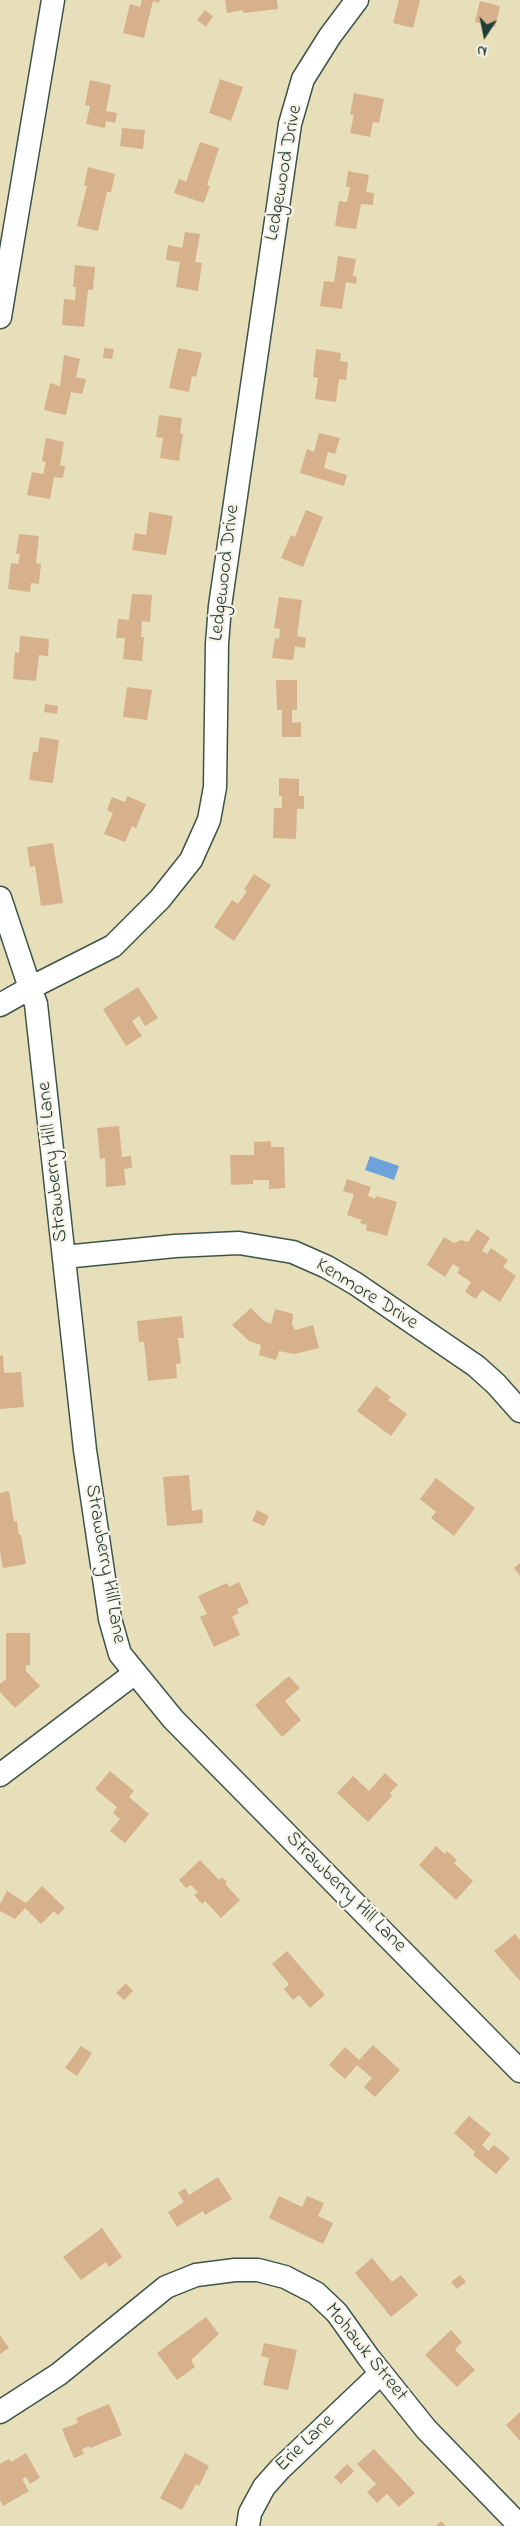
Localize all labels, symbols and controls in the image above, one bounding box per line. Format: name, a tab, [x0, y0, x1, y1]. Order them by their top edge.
north arrow	[460, 10, 510, 60]
text: N	[475, 39, 489, 61]
street label: Ledgewood Drive	[261, 103, 309, 243]
street label: Ledgewood Drive	[206, 503, 246, 643]
street label: Strawberry Hill Lane	[34, 1081, 74, 1243]
street label: Kenmore Drive	[310, 1254, 422, 1336]
street label: Strawberry Hill Lane	[78, 1483, 130, 1645]
street label: Strawberry Hill Lane	[279, 1827, 411, 1959]
street label: Mohawk Street	[318, 2299, 412, 2407]
street label: Erie Lane	[271, 2410, 341, 2478]

